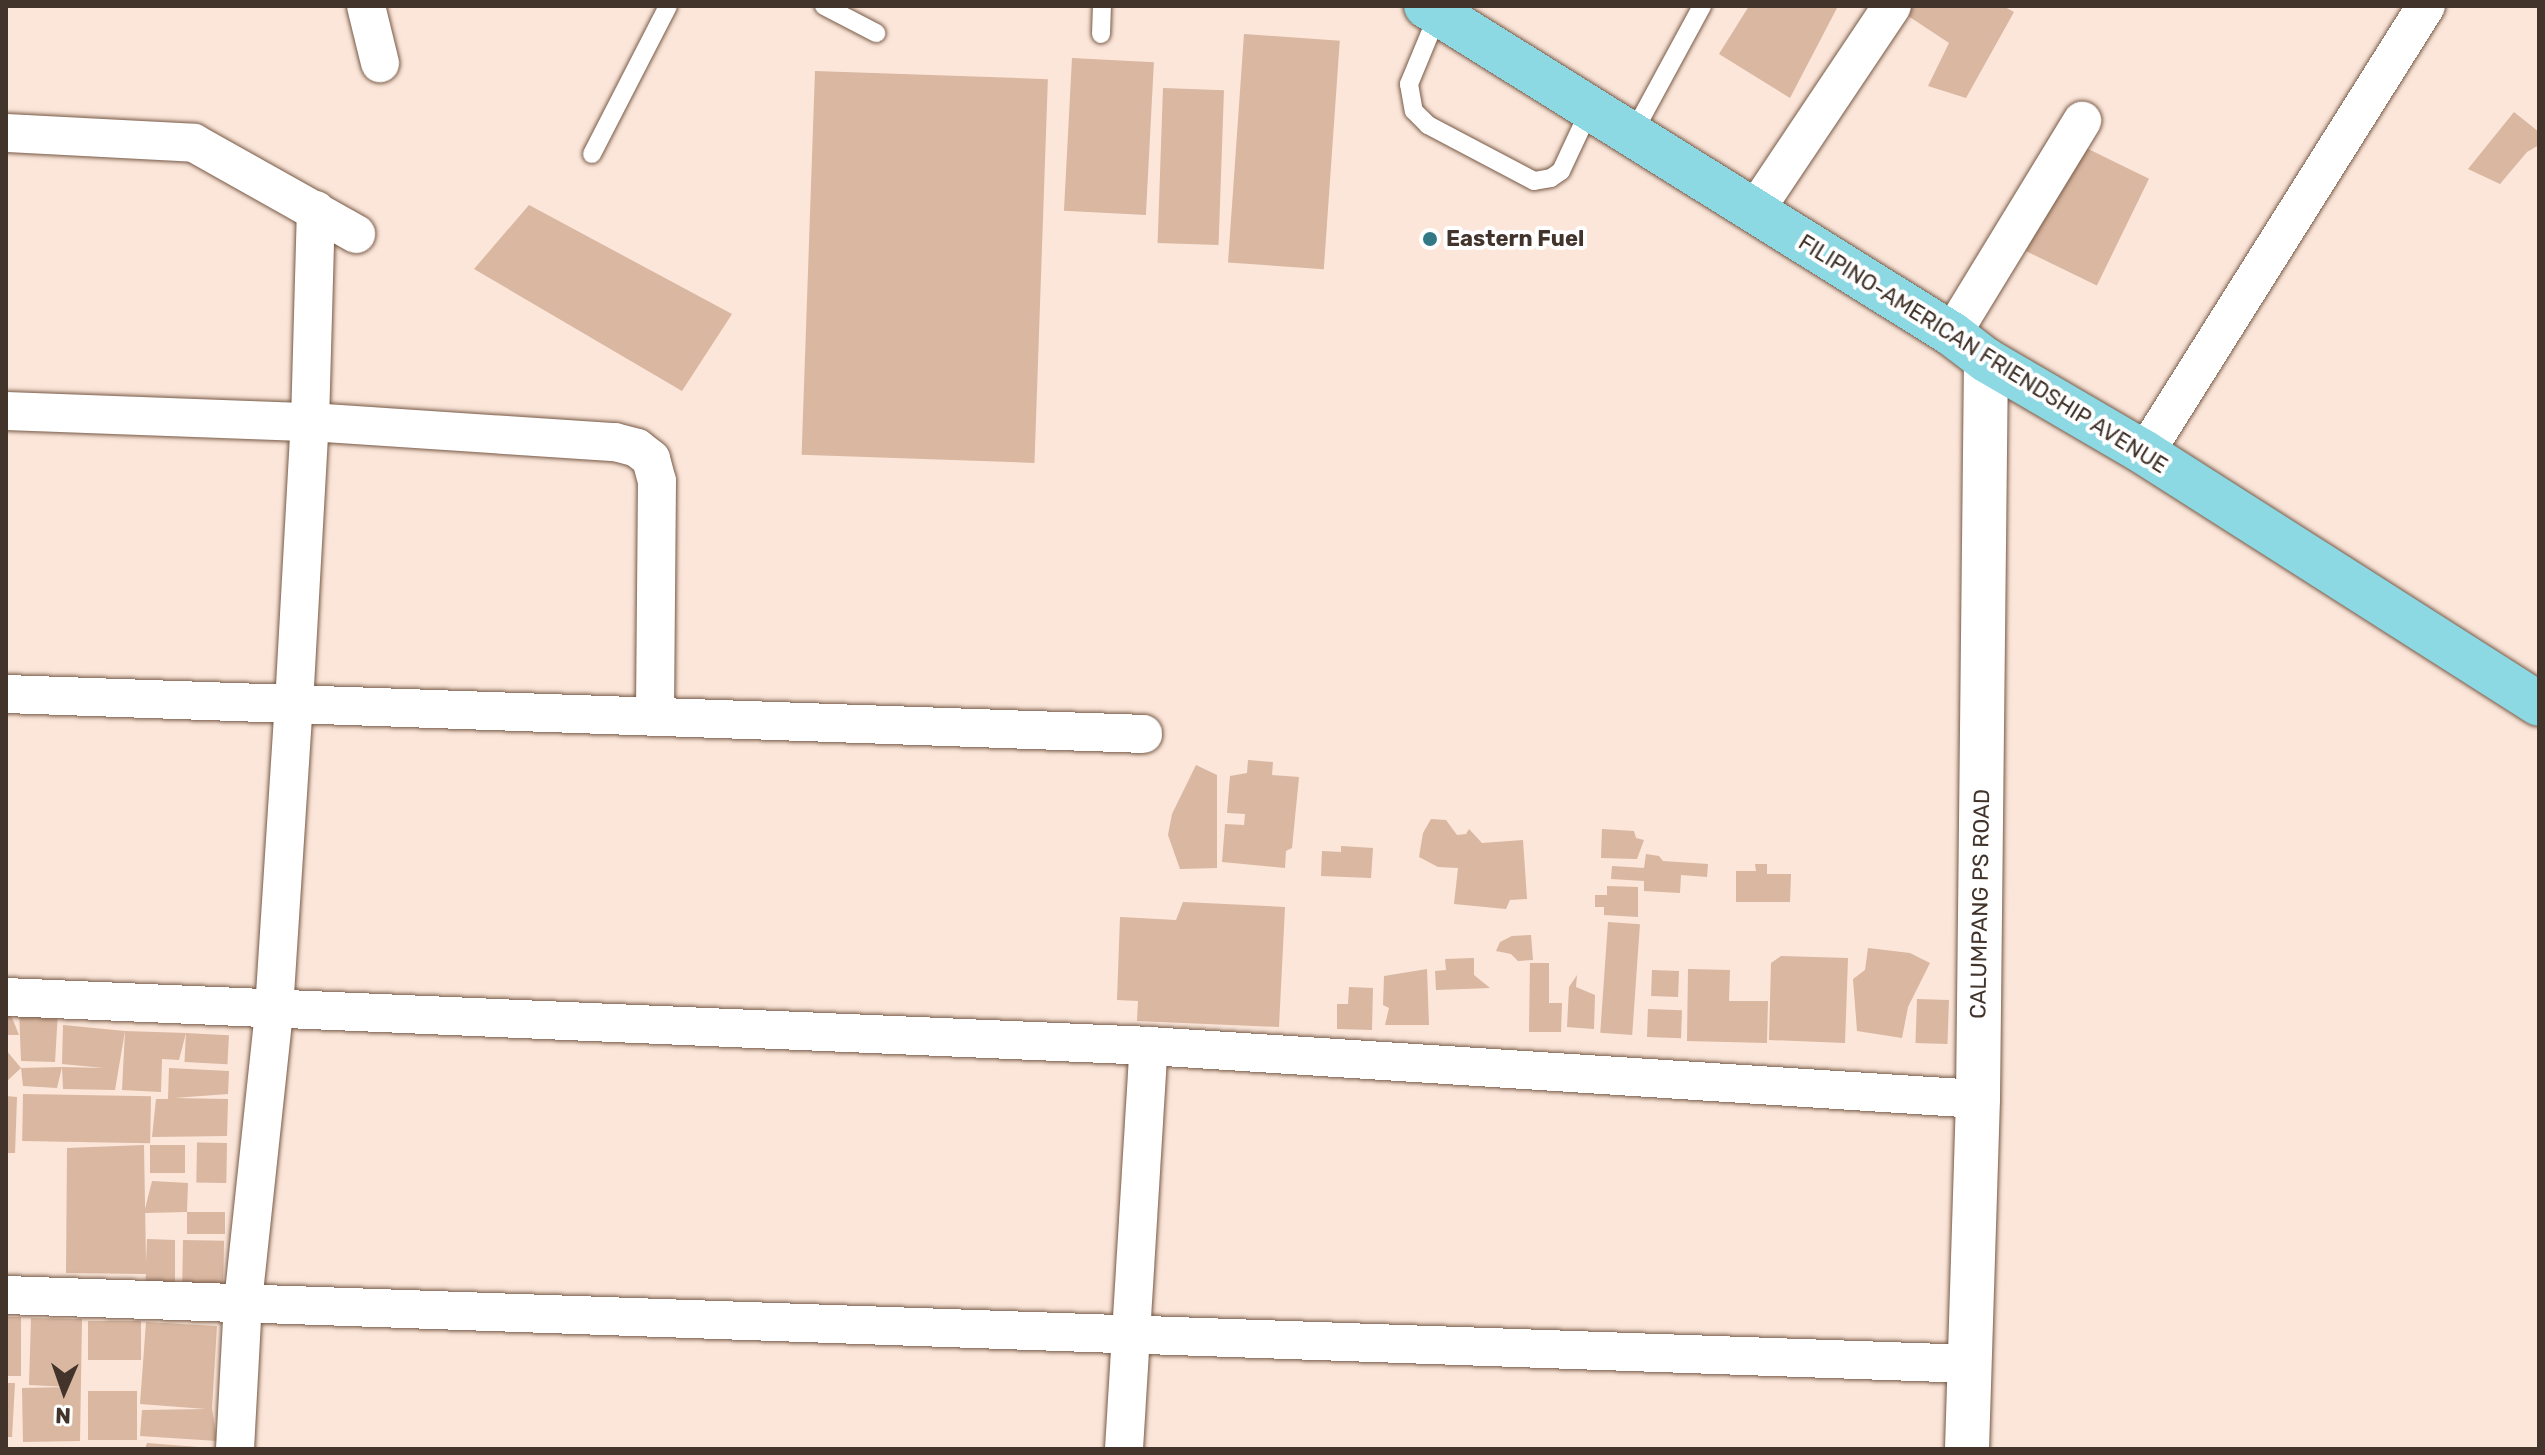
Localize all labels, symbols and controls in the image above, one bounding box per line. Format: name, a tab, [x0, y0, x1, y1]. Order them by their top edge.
place label: Eastern Fuel	[1446, 226, 1584, 252]
street label: FILIPINO-AMERICAN FRIENDSHIP AVENUE	[1793, 229, 2173, 479]
marker: Eastern Fuel	[1421, 230, 1439, 248]
street label: CALUMPANG PS ROAD	[1965, 789, 1995, 1019]
north arrow	[24, 1351, 104, 1431]
text: N	[55, 1402, 72, 1429]

